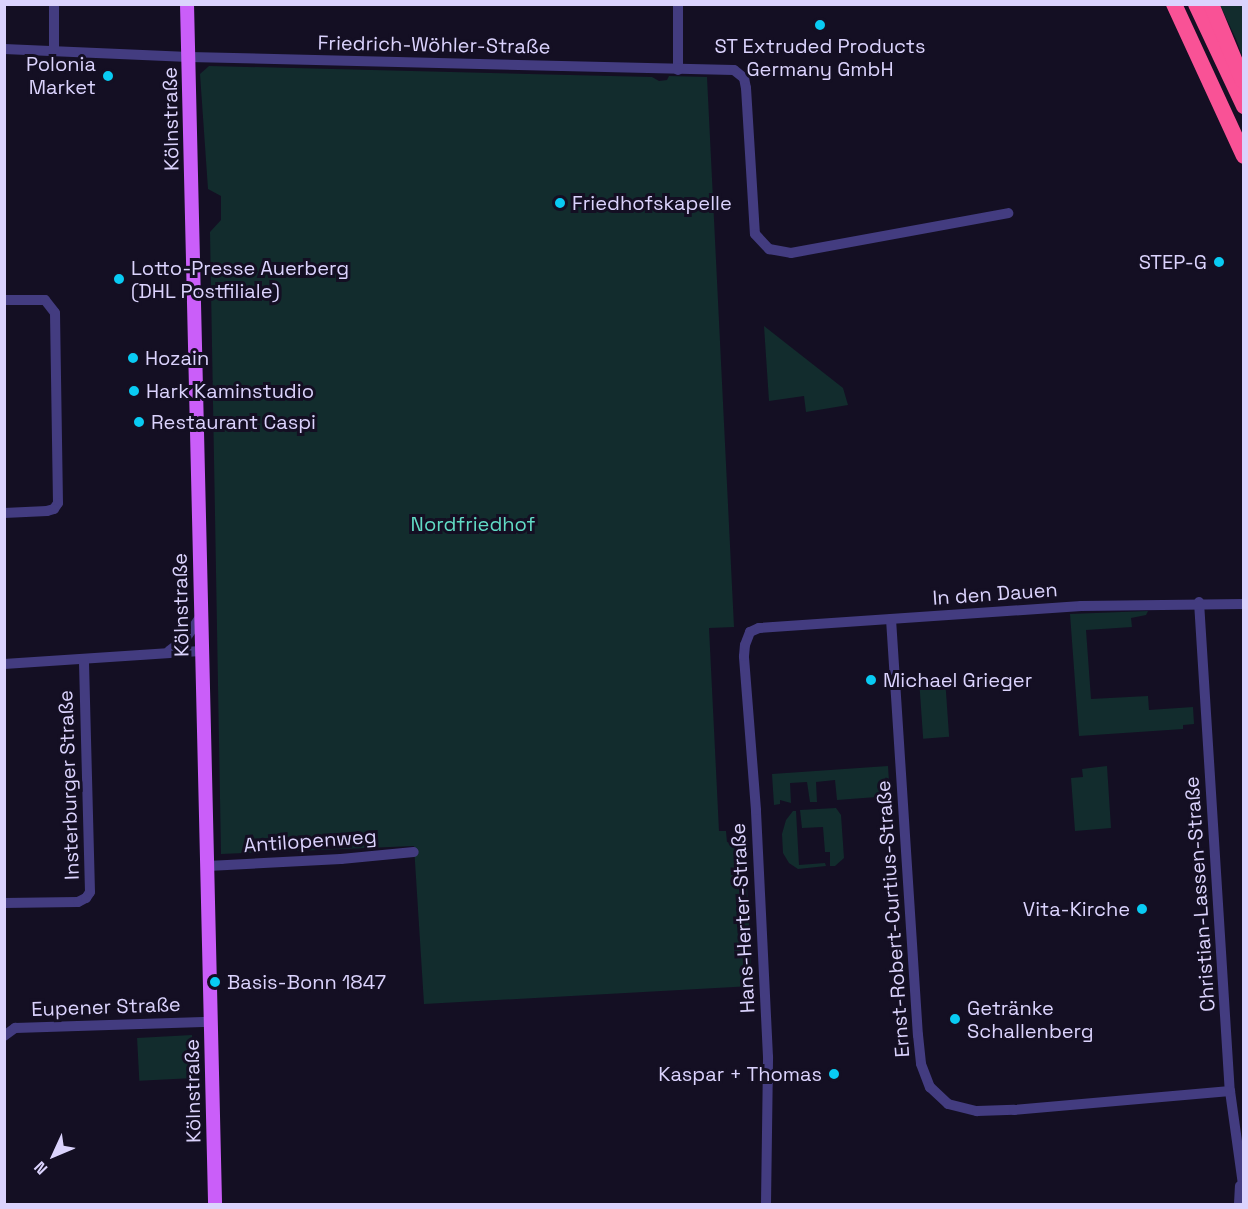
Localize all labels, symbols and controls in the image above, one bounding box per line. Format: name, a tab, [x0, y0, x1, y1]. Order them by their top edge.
marker: ST Extruded Products Germany GmbH	[813, 18, 827, 32]
street label: Friedrich-Wöhler-Straße	[317, 31, 551, 59]
place label: ST Extruded Products Germany GmbH	[714, 35, 926, 82]
place label: Polonia Market	[26, 52, 96, 99]
street label: Kölnstraße	[158, 67, 184, 171]
marker: Polonia Market	[101, 69, 115, 83]
place label: Friedhofskapelle	[572, 191, 732, 215]
marker: Friedhofskapelle	[553, 196, 567, 210]
place label: STEP-G	[1139, 250, 1207, 274]
marker: STEP-G	[1212, 255, 1226, 269]
place label: Lotto-Presse Auerberg (DHL Postfiliale)	[131, 256, 349, 303]
marker: Lotto-Presse Auerberg (DHL Postfiliale)	[112, 272, 126, 286]
place label: Hozain	[145, 346, 209, 370]
marker: Hozain	[126, 351, 140, 365]
place label: Hark Kaminstudio	[146, 379, 314, 403]
marker: Hark Kaminstudio	[127, 384, 141, 398]
place label: Restaurant Caspi	[151, 410, 316, 434]
marker: Restaurant Caspi	[132, 415, 146, 429]
park label: Nordfriedhof	[411, 512, 535, 536]
street label: Kölnstraße	[168, 553, 194, 657]
street label: In den Dauen	[932, 578, 1058, 610]
place label: Michael Grieger	[883, 668, 1032, 692]
marker: Michael Grieger	[864, 673, 878, 687]
street label: Insterburger Straße	[54, 690, 84, 880]
street label: Christian-Lassen-Straße	[1180, 775, 1220, 1013]
street label: Ernst-Robert-Curtius-Straße	[871, 780, 915, 1058]
street label: Hans-Herter-Straße	[726, 822, 760, 1014]
street label: Antilopenweg	[243, 824, 377, 858]
place label: Vita-Kirche	[1023, 897, 1130, 921]
marker: Vita-Kirche	[1135, 902, 1149, 916]
place label: Basis-Bonn 1847	[227, 970, 386, 994]
marker: Basis-Bonn 1847	[208, 975, 222, 989]
street label: Eupener Straße	[31, 992, 181, 1022]
place label: Getränke Schallenberg	[967, 996, 1094, 1043]
marker: Getränke Schallenberg	[948, 1012, 962, 1026]
street label: Kölnstraße	[180, 1039, 206, 1143]
place label: Kaspar + Thomas	[658, 1062, 822, 1086]
marker: Kaspar + Thomas	[827, 1067, 841, 1081]
north arrow	[24, 1125, 84, 1185]
text: N	[29, 1157, 52, 1179]

